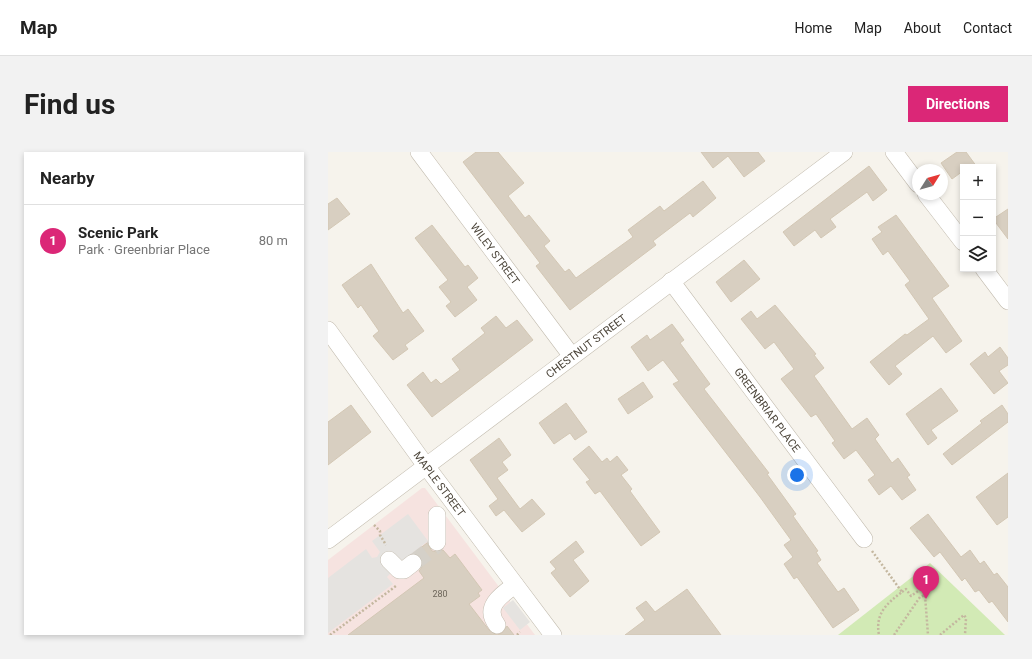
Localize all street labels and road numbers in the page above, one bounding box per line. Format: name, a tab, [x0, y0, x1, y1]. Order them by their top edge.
street label: WILEY STREET	[468, 221, 522, 288]
street label: CHESTNUT STREET	[544, 312, 630, 381]
street label: GREENBRIAR PLACE	[731, 366, 803, 455]
street label: MAPLE STREET	[411, 449, 468, 520]

